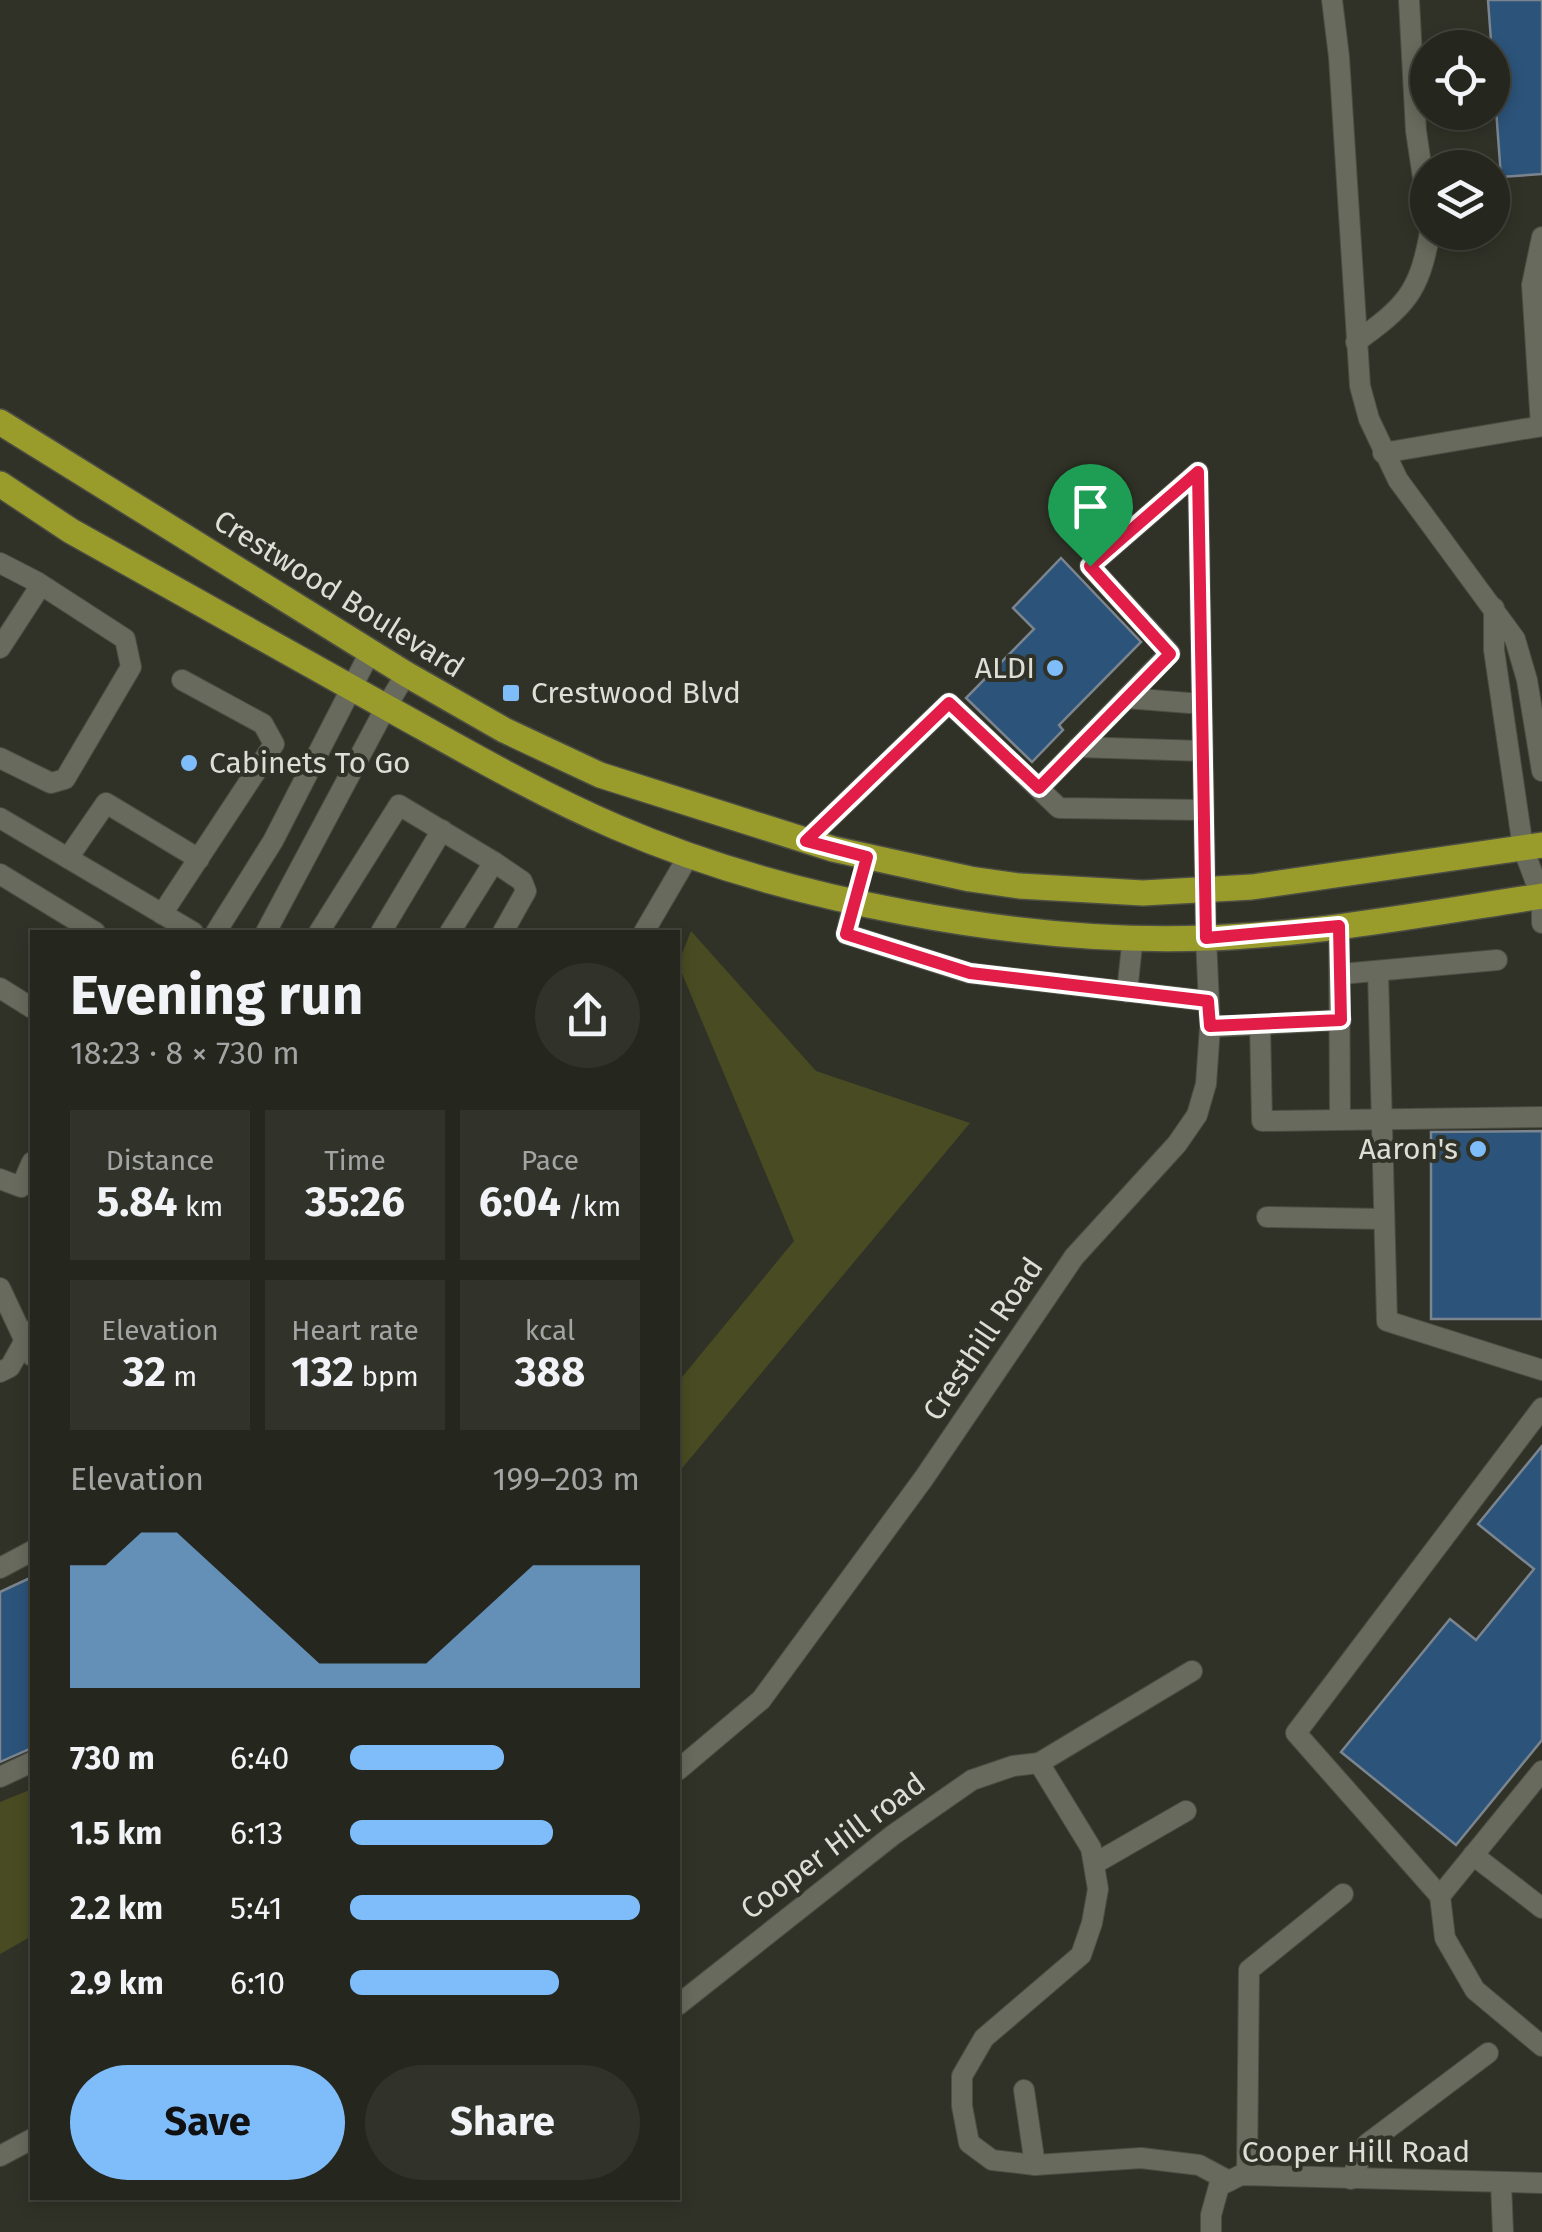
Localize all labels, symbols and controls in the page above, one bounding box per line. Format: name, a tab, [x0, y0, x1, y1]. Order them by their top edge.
map controls	[1410, 30, 1510, 250]
button: locate	[1410, 30, 1510, 130]
button: layers	[1410, 150, 1510, 250]
pin	[1048, 464, 1133, 567]
icon: arrive	[1063, 479, 1118, 534]
street label: Crestwood Boulevard	[207, 502, 471, 686]
place label: ALDI	[975, 650, 1035, 686]
marker: ALDI	[1044, 657, 1066, 679]
place label: Crestwood Blvd	[531, 675, 741, 711]
marker: Crestwood Blvd	[500, 682, 522, 704]
place label: Cabinets To Go	[209, 745, 411, 781]
marker: Cabinets To Go	[178, 752, 200, 774]
text: Evening run	[70, 963, 364, 1029]
button: share	[535, 963, 640, 1068]
text: 18:23 · 8 × 730 m	[70, 1034, 300, 1072]
place label: Aaron's	[1359, 1131, 1458, 1167]
marker: Aaron's	[1467, 1138, 1489, 1160]
text: Distance	[106, 1144, 214, 1177]
text: Time	[324, 1144, 386, 1177]
text: Pace	[521, 1144, 579, 1177]
text: 5.84	[97, 1177, 177, 1227]
text: 35:26	[305, 1177, 405, 1227]
text: 6:04	[479, 1177, 561, 1227]
text: km	[177, 1190, 223, 1223]
text: /km	[561, 1190, 621, 1223]
street label: Cresthill Road	[915, 1251, 1051, 1427]
text: Elevation	[101, 1314, 219, 1347]
text: Heart rate	[291, 1314, 419, 1347]
text: kcal	[525, 1314, 575, 1347]
text: 32	[123, 1347, 166, 1397]
text: 132	[291, 1347, 354, 1397]
text: 388	[515, 1347, 585, 1397]
text: m	[166, 1360, 197, 1393]
text: bpm	[354, 1360, 419, 1393]
text: Elevation	[70, 1460, 204, 1498]
text: 199–203 m	[493, 1460, 640, 1498]
text: 730 m	[70, 1739, 155, 1777]
text: 6:40	[230, 1739, 289, 1777]
street label: Cooper Hill road	[734, 1765, 932, 1927]
text: 1.5 km	[70, 1814, 162, 1852]
text: 6:13	[230, 1814, 283, 1852]
text: 2.2 km	[70, 1889, 163, 1927]
text: 5:41	[230, 1889, 283, 1927]
text: 2.9 km	[70, 1964, 164, 2002]
text: 6:10	[230, 1964, 285, 2002]
button: Save	[70, 2065, 345, 2180]
button: Share	[365, 2065, 640, 2180]
street label: Cooper Hill Road	[1242, 2134, 1470, 2170]

